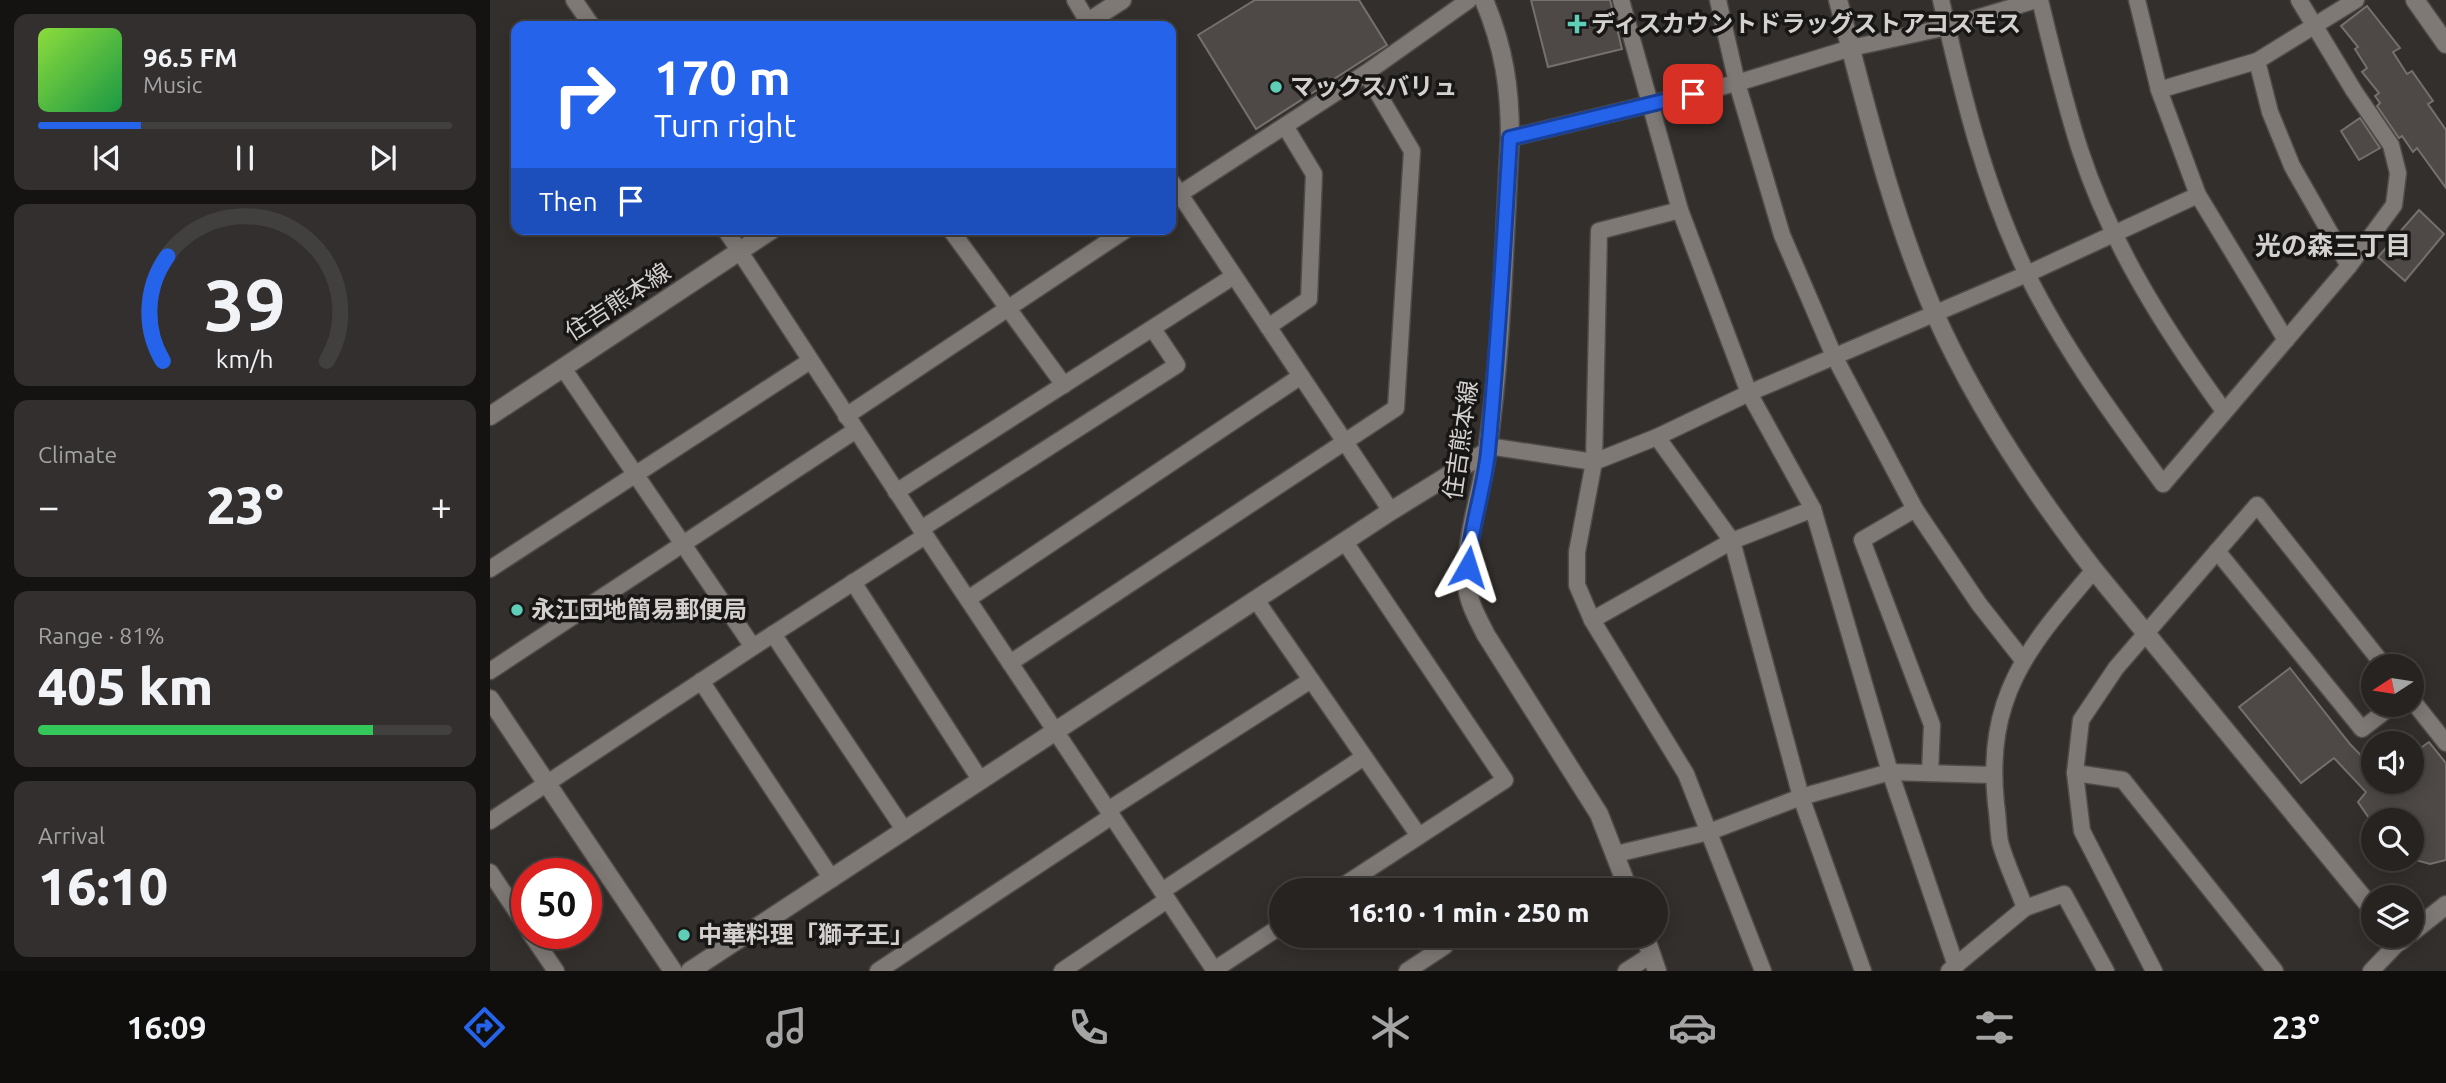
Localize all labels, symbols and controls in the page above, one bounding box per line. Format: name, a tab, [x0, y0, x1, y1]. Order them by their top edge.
place label: ディスカウントドラッグストアコスモス	[1591, 10, 2021, 37]
marker: ディスカウントドラッグストアコスモス	[1569, 16, 1585, 32]
text: 96.5 FM	[143, 43, 237, 72]
icon: right	[539, 49, 630, 140]
text: 170 m	[654, 49, 791, 104]
pin	[1663, 64, 1723, 124]
text: Music	[143, 72, 202, 97]
place label: マックスバリュ	[1290, 73, 1457, 100]
icon: arrive	[1674, 75, 1712, 113]
marker: マックスバリュ	[1268, 79, 1284, 95]
text: Turn right	[654, 107, 796, 143]
icon: previous	[88, 139, 126, 177]
icon: pause	[226, 139, 264, 177]
icon: next	[364, 139, 402, 177]
icon: arrive	[612, 182, 650, 220]
text: Then	[539, 187, 598, 216]
district label: 光の森三丁目	[2255, 231, 2411, 260]
street label: 住吉熊本線	[560, 258, 675, 346]
text: 39	[204, 264, 286, 346]
text: km/h	[216, 345, 274, 373]
street label: 住吉熊本線	[1439, 379, 1482, 501]
text: Climate	[38, 442, 117, 467]
text: 23°	[206, 476, 284, 534]
text: −	[38, 485, 59, 527]
text: +	[431, 485, 452, 527]
position arrow	[1431, 530, 1505, 604]
place label: 永江団地簡易郵便局	[531, 596, 747, 623]
marker: 永江団地簡易郵便局	[509, 602, 525, 618]
text: Range · 81%	[38, 623, 165, 648]
north arrow	[2361, 654, 2424, 718]
map controls	[2361, 654, 2424, 948]
text: 405 km	[38, 657, 213, 715]
button: sound	[2361, 731, 2424, 794]
button: search	[2361, 808, 2424, 871]
text: Arrival	[38, 823, 105, 848]
text: 16:10	[38, 857, 168, 915]
speed limit sign: 50	[511, 858, 602, 949]
button: layers	[2361, 885, 2424, 948]
text: 16:10 · 1 min · 250 m	[1348, 898, 1589, 927]
place label: 中華料理「獅子王」	[698, 921, 914, 948]
marker: 中華料理「獅子王」	[676, 927, 692, 943]
icon: directions	[460, 1003, 509, 1052]
icon: music	[762, 1003, 811, 1052]
icon: phone	[1064, 1003, 1113, 1052]
icon: climate	[1366, 1003, 1415, 1052]
icon: car	[1668, 1003, 1717, 1052]
icon: filters	[1970, 1003, 2019, 1052]
text: 16:09	[127, 1009, 207, 1045]
text: 23°	[2272, 1009, 2319, 1045]

